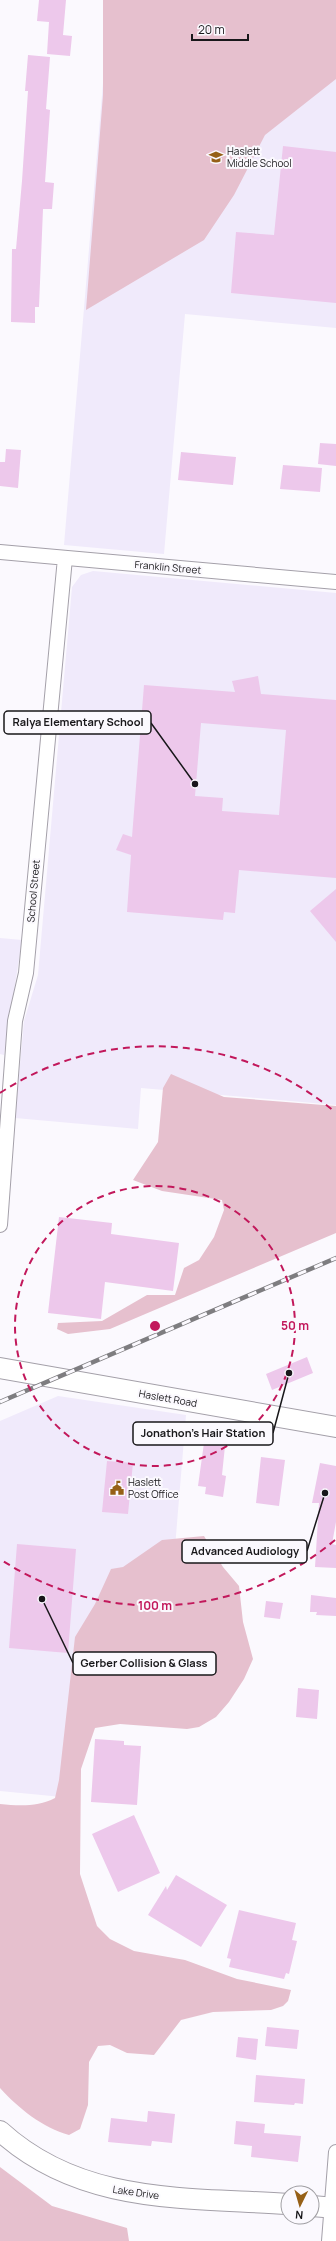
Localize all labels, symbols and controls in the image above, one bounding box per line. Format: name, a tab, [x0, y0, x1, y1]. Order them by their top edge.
scale bar	[192, 16, 248, 42]
text: 20 m	[198, 21, 225, 38]
place label: Haslett Middle School	[227, 144, 292, 170]
school or university icon: Haslett Middle School	[208, 149, 224, 165]
street label: Franklin Street	[134, 557, 202, 577]
callout: Ralya Elementary School	[4, 711, 151, 734]
text: Ralya Elementary School	[12, 714, 144, 729]
street label: School Street	[23, 859, 43, 923]
text: 50 m	[281, 1317, 309, 1334]
centre of rings	[148, 1319, 162, 1333]
street label: Haslett Road	[138, 1386, 198, 1410]
callout: Jonathon's Hair Station	[133, 1422, 273, 1445]
text: Jonathon's Hair Station	[141, 1425, 265, 1440]
place label: Haslett Post Office	[128, 1475, 179, 1501]
public building icon: Haslett Post Office	[109, 1480, 125, 1496]
callout: Advanced Audiology	[182, 1540, 307, 1563]
text: Advanced Audiology	[191, 1543, 300, 1558]
text: 100 m	[138, 1597, 172, 1614]
callout: Gerber Collision & Glass	[73, 1652, 216, 1675]
text: Gerber Collision & Glass	[80, 1655, 208, 1670]
street label: Lake Drive	[112, 2182, 160, 2202]
north arrow	[280, 2185, 320, 2225]
text: N	[294, 2208, 304, 2223]

